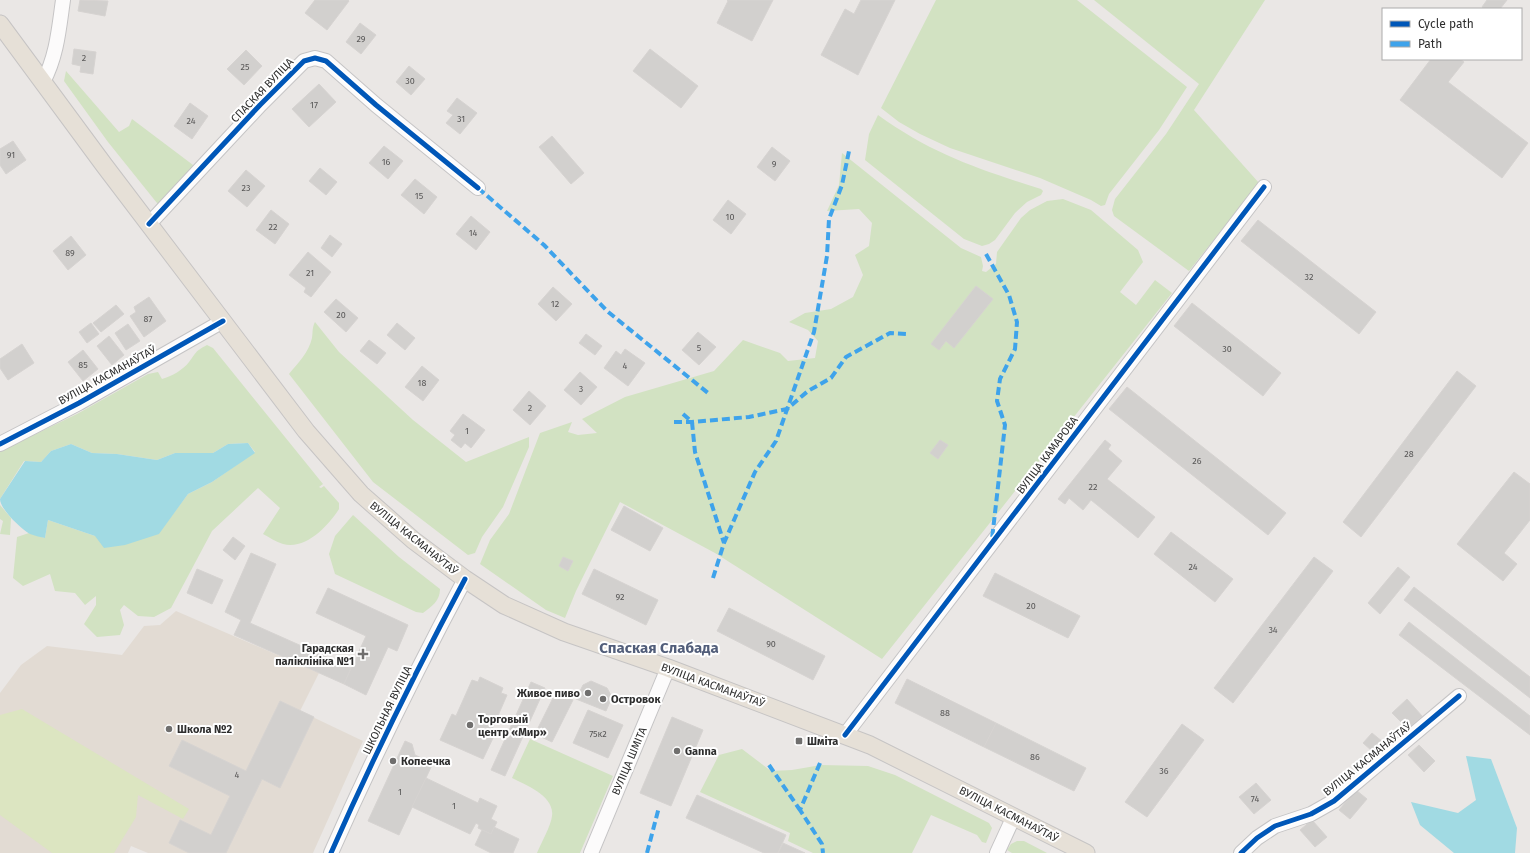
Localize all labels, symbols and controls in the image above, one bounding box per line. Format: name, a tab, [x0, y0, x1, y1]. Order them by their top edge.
legend	[1382, 8, 1522, 60]
text: Cycle path	[1418, 17, 1474, 31]
house number: 29	[356, 34, 366, 44]
text: Path	[1418, 37, 1442, 51]
house number: 2	[82, 53, 86, 63]
street label: СПАСКАЯ ВУЛІЦА	[228, 55, 297, 125]
house number: 25	[241, 62, 250, 72]
house number: 30	[405, 76, 415, 86]
house number: 17	[310, 100, 318, 110]
house number: 31	[457, 114, 465, 124]
house number: 24	[186, 116, 196, 126]
house number: 91	[7, 150, 15, 160]
house number: 16	[382, 157, 391, 167]
house number: 9	[772, 159, 777, 169]
house number: 23	[242, 183, 250, 193]
house number: 15	[415, 191, 424, 201]
house number: 10	[726, 212, 734, 222]
house number: 22	[269, 222, 277, 232]
house number: 14	[469, 228, 478, 238]
house number: 89	[65, 248, 75, 258]
house number: 21	[306, 268, 314, 278]
house number: 32	[1305, 272, 1313, 282]
house number: 12	[551, 299, 559, 309]
house number: 20	[336, 310, 346, 320]
house number: 87	[144, 314, 152, 324]
street label: ВУЛІЦА КАСМАНАЎТАЎ	[56, 342, 158, 408]
house number: 5	[697, 343, 702, 353]
house number: 30	[1222, 344, 1232, 354]
house number: 85	[78, 360, 88, 370]
house number: 4	[623, 361, 628, 371]
house number: 18	[418, 378, 426, 388]
house number: 3	[579, 384, 583, 394]
house number: 2	[528, 403, 532, 413]
street label: ВУЛІЦА КАМАРОВА	[1014, 413, 1081, 497]
house number: 1	[465, 426, 469, 436]
house number: 28	[1404, 449, 1414, 459]
house number: 26	[1192, 456, 1202, 466]
house number: 22	[1089, 482, 1097, 492]
street label: ВУЛІЦА КАСМАНАЎТАЎ	[367, 498, 461, 578]
house number: 24	[1188, 562, 1198, 572]
house number: 92	[616, 592, 624, 602]
house number: 20	[1026, 601, 1036, 611]
house number: 34	[1268, 625, 1278, 635]
district label: Спаская Слабада	[599, 639, 719, 657]
house number: 90	[766, 639, 776, 649]
place label: Гарадская паліклініка №1	[275, 642, 354, 668]
marker: Гарадская паліклініка №1	[357, 648, 369, 660]
street label: ВУЛІЦА КАСМАНАЎТАЎ	[659, 660, 767, 710]
street label: ШКОЛЬНАЯ ВУЛІЦА	[360, 663, 415, 757]
place label: Живое пиво	[516, 687, 581, 700]
marker: Живое пиво	[583, 688, 593, 698]
place label: Островок	[611, 693, 662, 706]
marker: Островок	[598, 694, 608, 704]
house number: 88	[940, 708, 950, 718]
place label: Торговый центр «Мир»	[478, 713, 547, 739]
street label: ВУЛІЦА КАСМАНАЎТАЎ	[1320, 719, 1414, 799]
marker: Торговый центр «Мир»	[465, 720, 475, 730]
place label: Школа №2	[177, 723, 233, 736]
marker: Школа №2	[164, 724, 174, 734]
street label: ВУЛІЦА ШМІТА	[609, 725, 650, 797]
house number: 75к2	[589, 729, 607, 739]
place label: Шміта	[807, 735, 838, 748]
marker: Шміта	[794, 736, 804, 746]
place label: Ganna	[685, 745, 717, 758]
marker: Ganna	[672, 746, 682, 756]
house number: 86	[1030, 752, 1040, 762]
place label: Копеечка	[401, 755, 451, 768]
marker: Копеечка	[388, 756, 398, 766]
house number: 36	[1159, 766, 1169, 776]
house number: 4	[235, 770, 240, 780]
street label: ВУЛІЦА КАСМАНАЎТАЎ	[957, 783, 1061, 845]
house number: 1	[398, 787, 402, 797]
house number: 74	[1251, 794, 1259, 804]
house number: 1	[452, 801, 456, 811]

